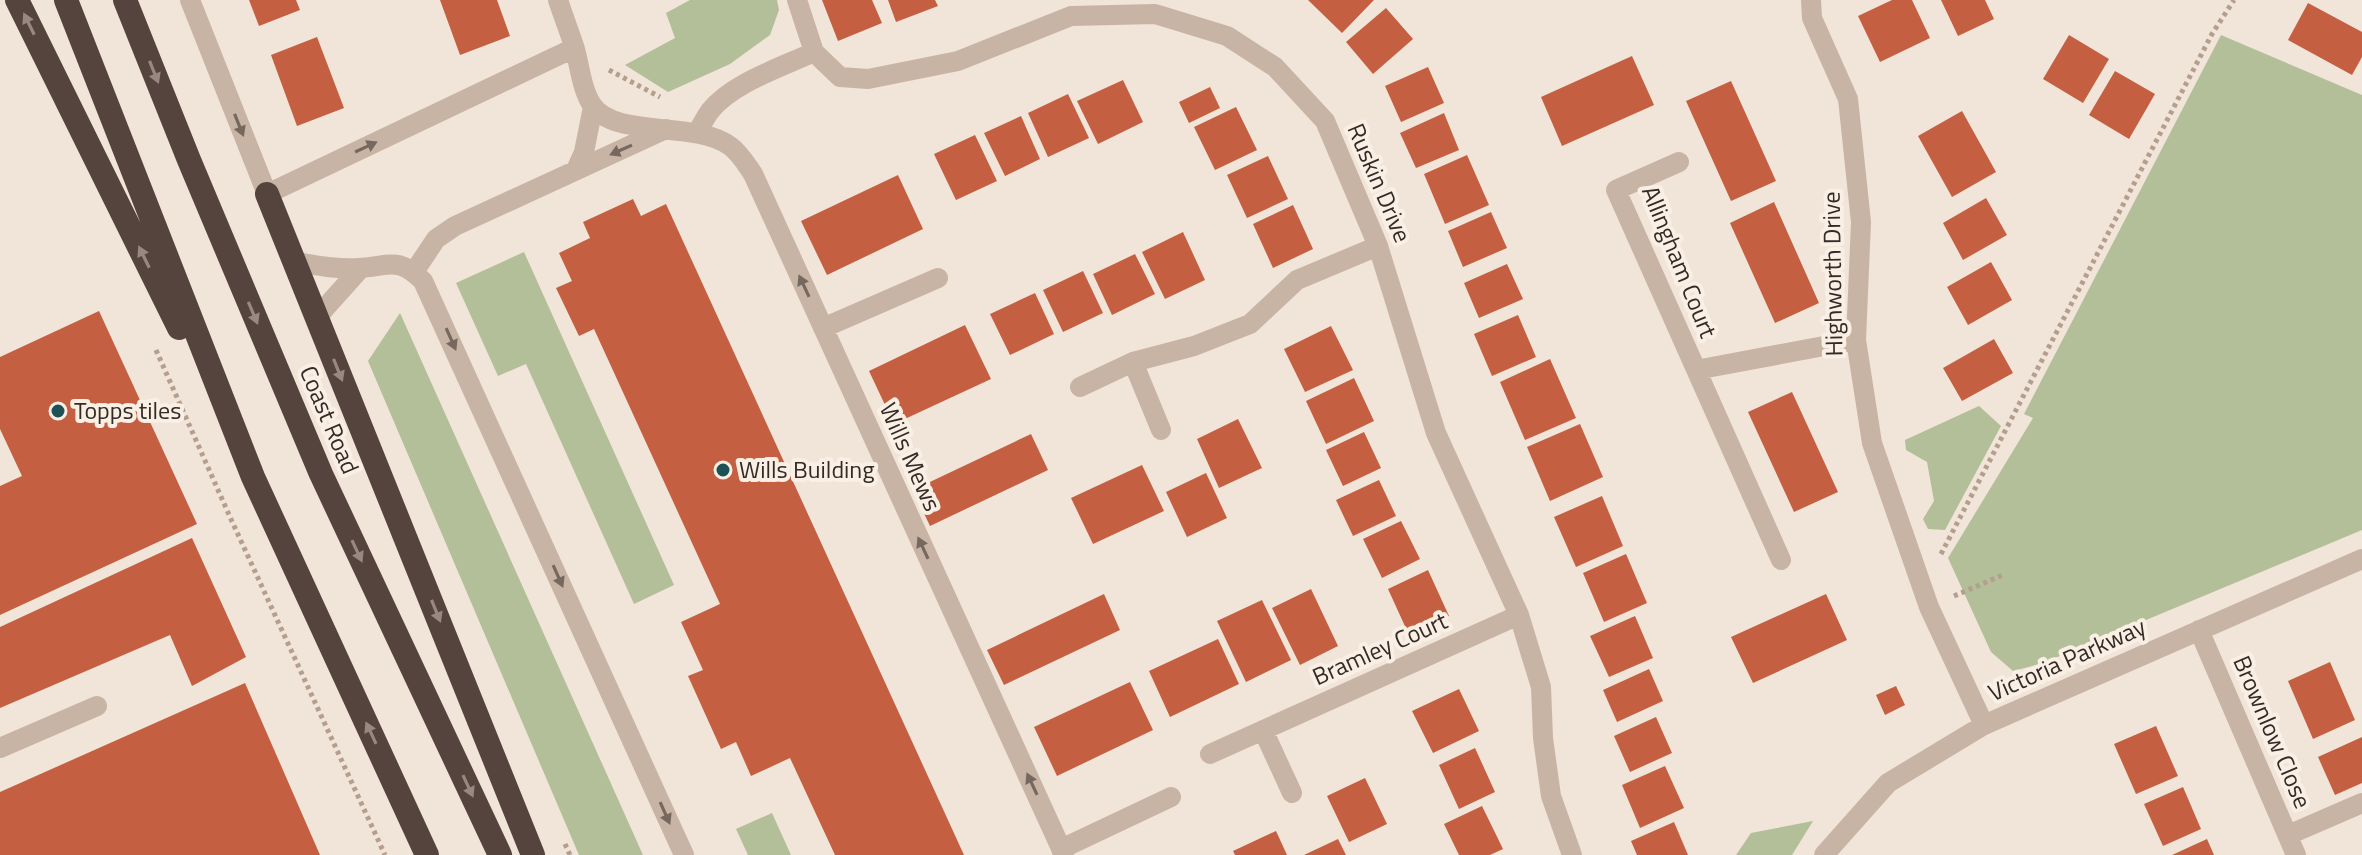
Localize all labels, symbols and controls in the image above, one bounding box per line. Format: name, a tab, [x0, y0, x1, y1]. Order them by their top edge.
one-way arrow	[22, 12, 35, 35]
one-way arrow	[147, 60, 160, 84]
one-way arrow	[233, 113, 246, 137]
street label: Ruskin Drive	[1339, 118, 1421, 248]
one-way arrow	[355, 140, 378, 154]
one-way arrow	[610, 143, 633, 157]
street label: Allingham Court	[1633, 180, 1727, 344]
street label: Highworth Drive	[1813, 191, 1851, 357]
one-way arrow	[137, 245, 151, 268]
one-way arrow	[797, 274, 810, 297]
one-way arrow	[247, 301, 260, 325]
one-way arrow	[444, 328, 458, 351]
one-way arrow	[332, 358, 345, 382]
street label: Coast Road	[291, 360, 369, 479]
place label: Topps tiles	[74, 392, 181, 428]
street label: Wills Mews	[871, 397, 951, 517]
marker: Topps tiles	[49, 402, 67, 420]
place label: Wills Building	[739, 451, 875, 487]
marker: Wills Building	[714, 461, 732, 479]
one-way arrow	[916, 536, 930, 560]
one-way arrow	[350, 539, 364, 562]
one-way arrow	[551, 565, 565, 588]
one-way arrow	[430, 599, 443, 623]
street label: Bramley Court	[1306, 602, 1453, 694]
street label: Victoria Parkway	[1982, 608, 2152, 710]
street label: Brownlow Close	[2225, 650, 2321, 814]
one-way arrow	[364, 722, 378, 745]
one-way arrow	[1025, 772, 1038, 796]
one-way arrow	[461, 775, 475, 798]
one-way arrow	[658, 802, 672, 825]

